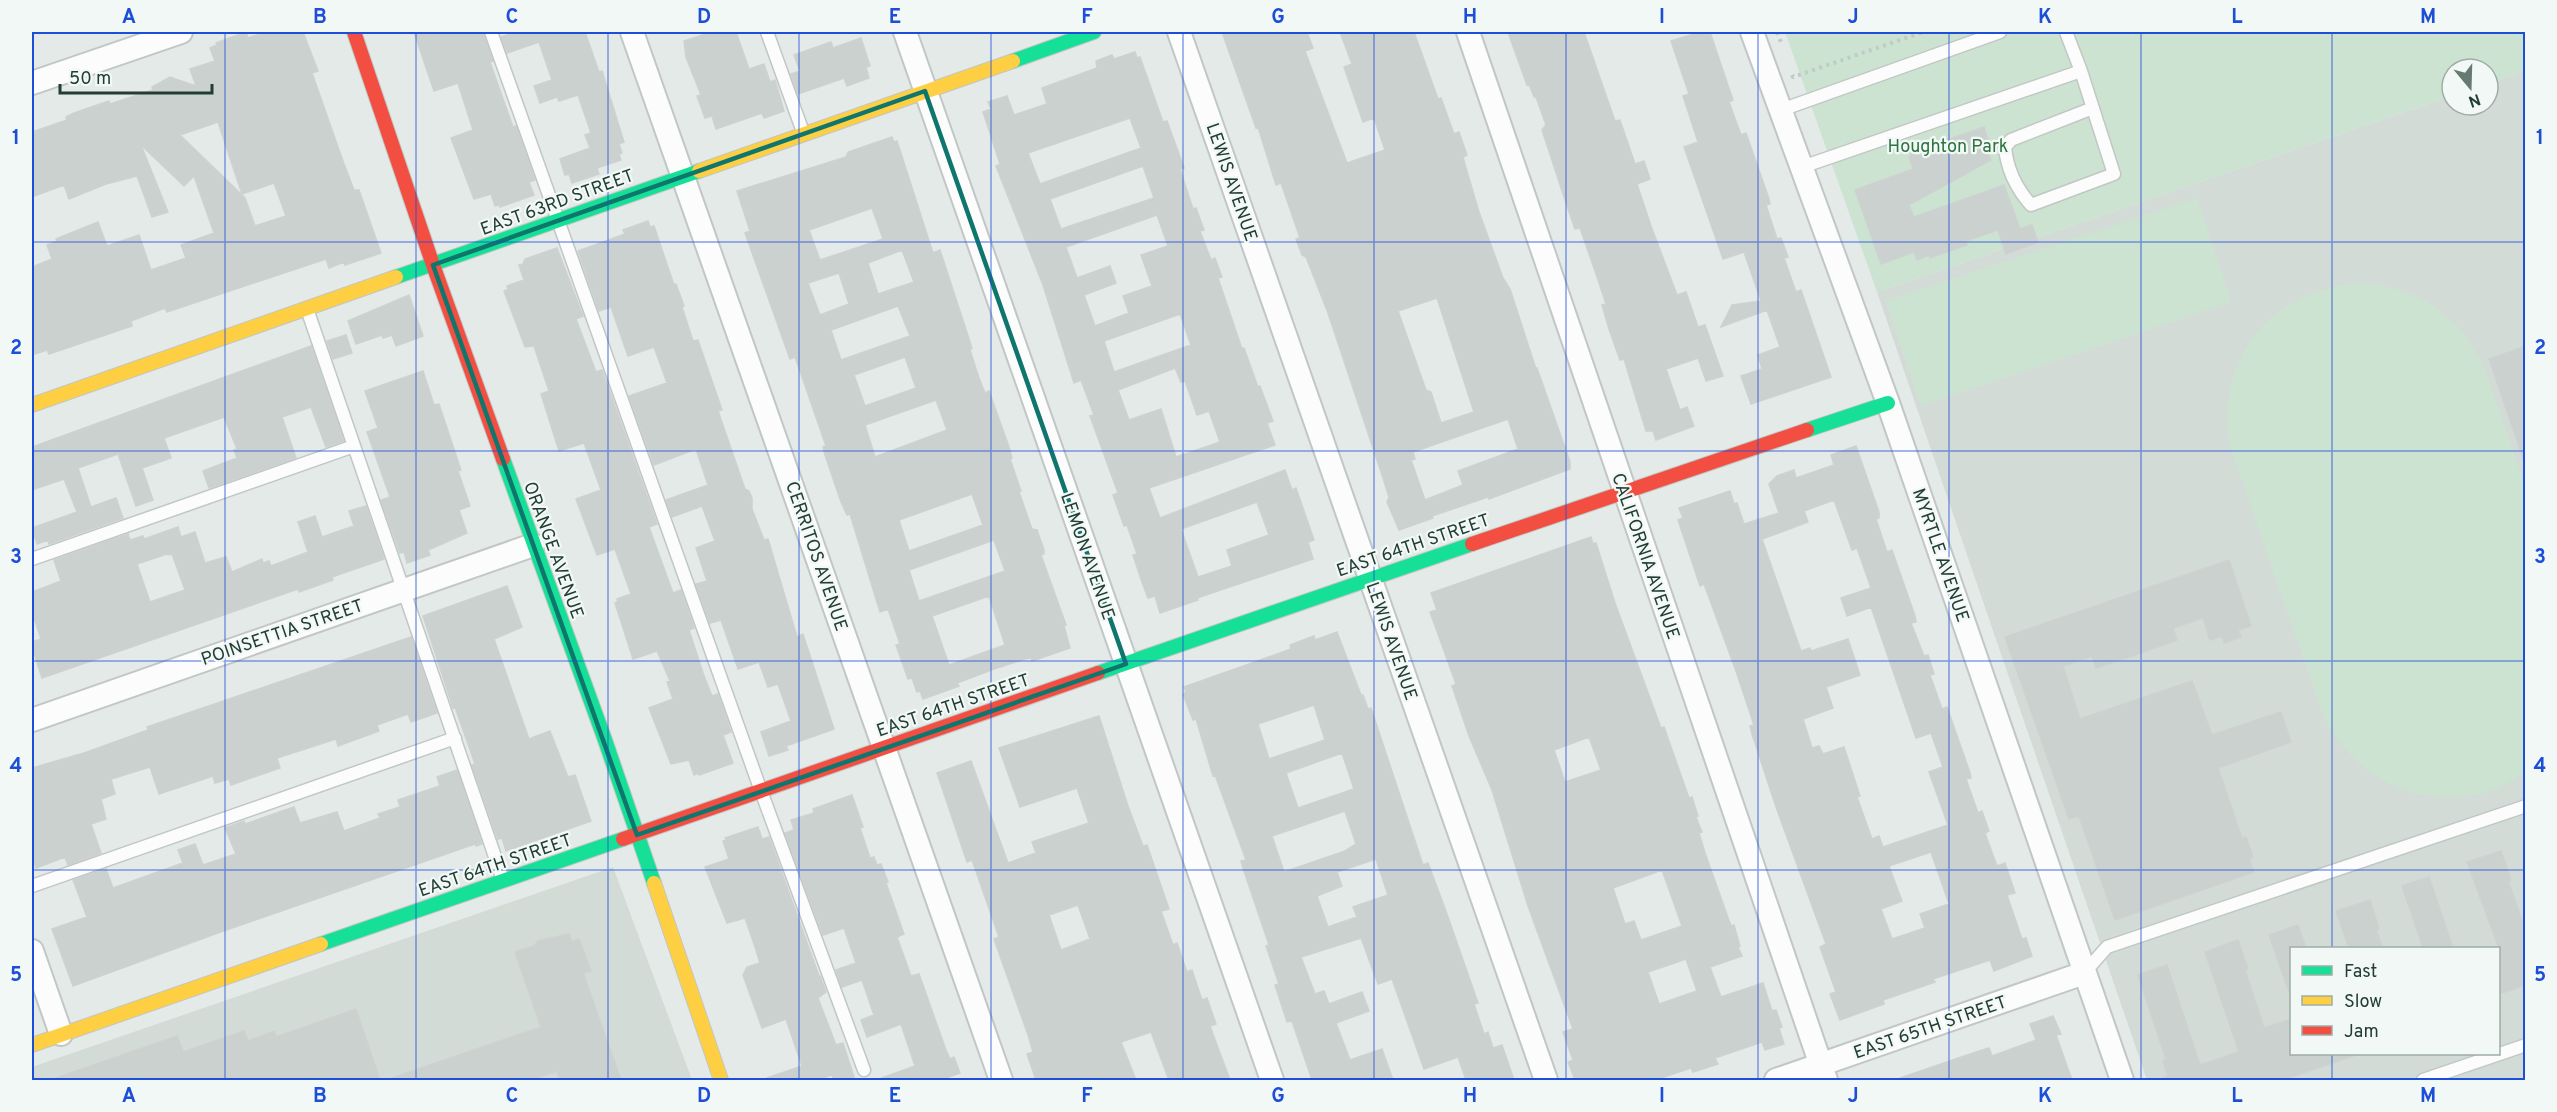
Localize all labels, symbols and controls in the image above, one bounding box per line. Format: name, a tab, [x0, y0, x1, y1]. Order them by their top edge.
text: A	[122, 5, 136, 31]
text: B	[313, 5, 327, 31]
text: C	[506, 5, 518, 31]
text: D	[697, 5, 711, 31]
text: E	[889, 5, 901, 31]
text: F	[1081, 5, 1093, 31]
text: G	[1271, 5, 1285, 31]
text: H	[1463, 5, 1477, 31]
text: I	[1659, 5, 1665, 31]
text: J	[1847, 5, 1859, 31]
text: K	[2038, 5, 2052, 31]
text: L	[2231, 5, 2243, 31]
text: M	[2420, 5, 2436, 31]
scale bar	[60, 57, 212, 95]
north arrow	[2440, 57, 2500, 117]
text: 50 m	[69, 68, 111, 91]
text: N	[2466, 88, 2483, 111]
street label: LEWIS AVENUE	[1200, 120, 1262, 245]
text: 1	[12, 126, 20, 152]
text: 1	[2536, 126, 2544, 152]
park label: Houghton Park	[1888, 136, 2008, 159]
street label: EAST 63RD STREET	[478, 165, 638, 242]
text: 2	[10, 336, 22, 362]
text: 2	[2534, 336, 2546, 362]
street label: CALIFORNIA AVENUE	[1605, 470, 1684, 643]
street label: ORANGE AVENUE	[517, 479, 588, 622]
street label: CERRITOS AVENUE	[779, 479, 852, 634]
street label: MYRTLE AVENUE	[1906, 485, 1973, 626]
street label: LEMON AVENUE	[1054, 490, 1119, 623]
street label: EAST 64TH STREET	[1334, 509, 1493, 583]
text: 3	[10, 545, 22, 571]
text: 3	[2534, 545, 2546, 571]
street label: LEWIS AVENUE	[1360, 579, 1422, 704]
street label: POINSETTIA STREET	[198, 595, 367, 672]
street label: EAST 64TH STREET	[874, 669, 1033, 743]
text: 4	[10, 754, 22, 780]
text: 4	[2534, 754, 2546, 780]
street label: EAST 64TH STREET	[416, 829, 575, 903]
legend	[2290, 947, 2500, 1055]
text: Fast	[2344, 961, 2377, 984]
text: 5	[10, 963, 22, 989]
text: 5	[2534, 963, 2546, 989]
street label: EAST 65TH STREET	[1851, 991, 2010, 1065]
text: Slow	[2344, 991, 2382, 1014]
text: Jam	[2344, 1021, 2379, 1044]
text: A	[122, 1084, 136, 1110]
text: B	[313, 1084, 327, 1110]
text: C	[506, 1084, 518, 1110]
text: D	[697, 1084, 711, 1110]
text: E	[889, 1084, 901, 1110]
text: F	[1081, 1084, 1093, 1110]
text: G	[1271, 1084, 1285, 1110]
text: H	[1463, 1084, 1477, 1110]
text: I	[1659, 1084, 1665, 1110]
text: J	[1847, 1084, 1859, 1110]
text: K	[2038, 1084, 2052, 1110]
text: L	[2231, 1084, 2243, 1110]
text: M	[2420, 1084, 2436, 1110]

